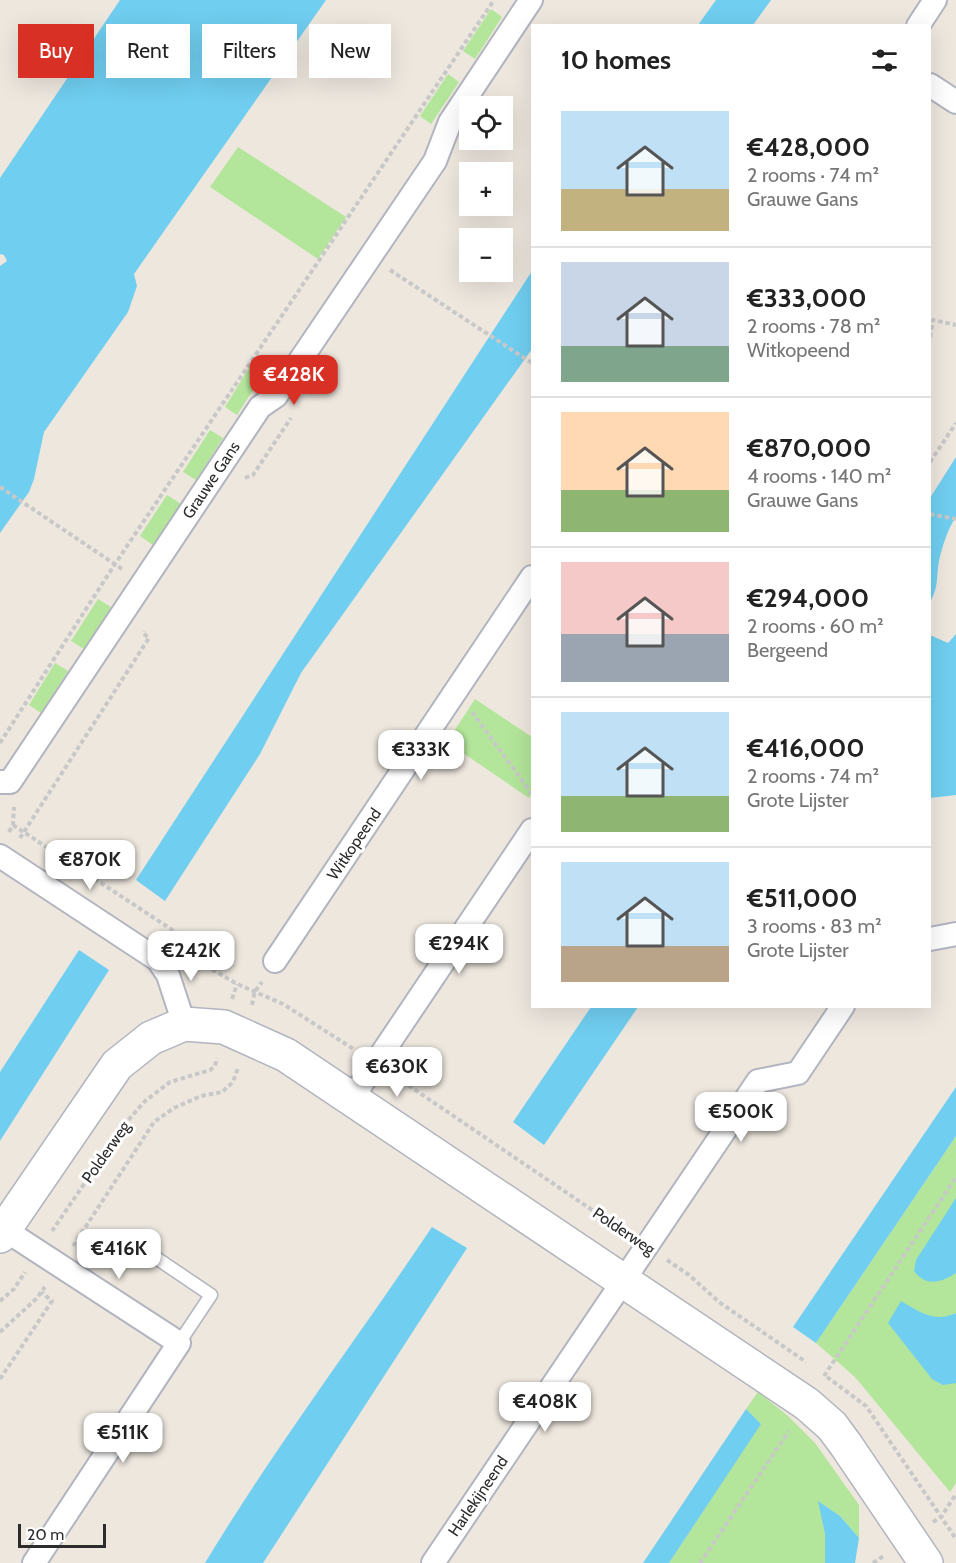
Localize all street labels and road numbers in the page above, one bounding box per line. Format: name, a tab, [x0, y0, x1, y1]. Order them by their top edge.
street label: Grauwe Gans	[178, 437, 244, 522]
street label: Witkopeend	[323, 804, 385, 884]
street label: Polderweg	[78, 1117, 135, 1187]
street label: Polderweg	[589, 1203, 660, 1259]
street label: Harlekijneend	[444, 1452, 512, 1540]

